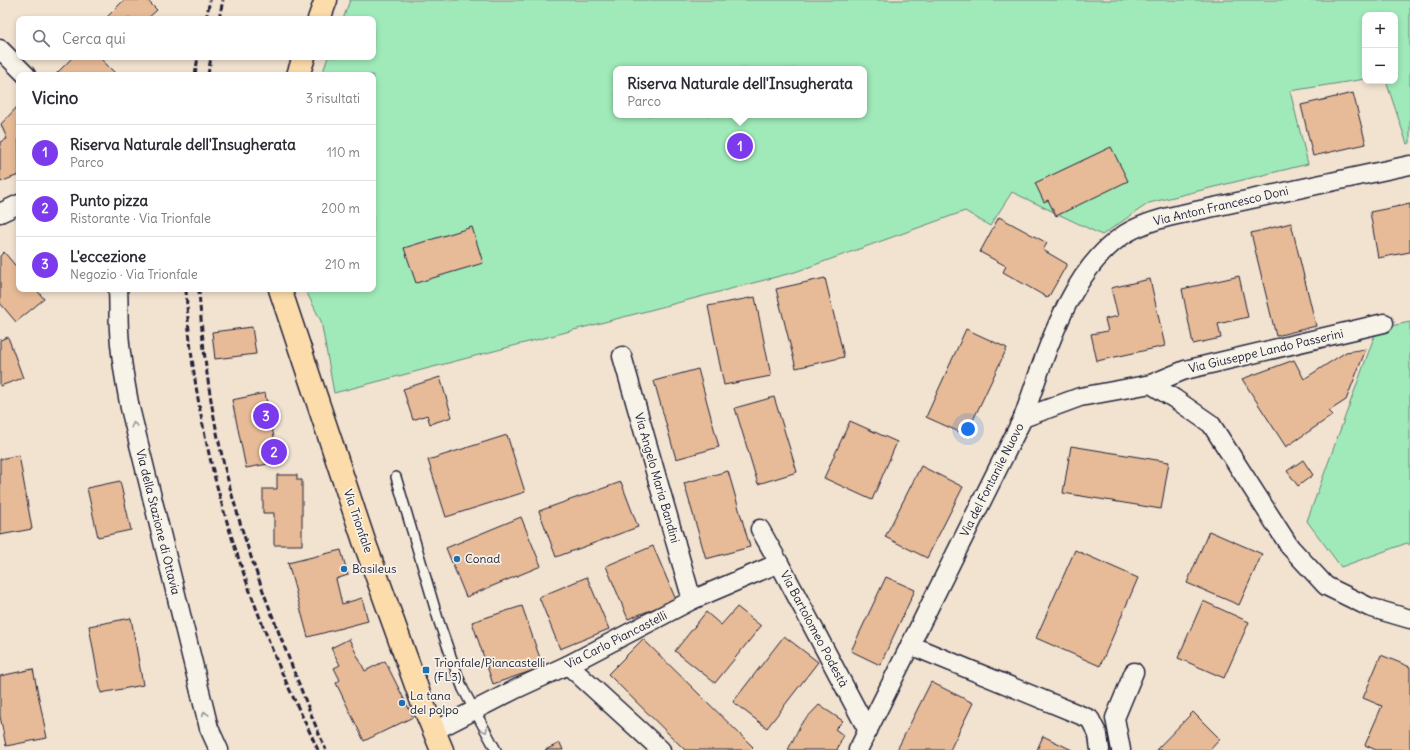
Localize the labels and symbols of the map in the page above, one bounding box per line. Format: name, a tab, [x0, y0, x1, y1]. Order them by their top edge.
pin: 1	[727, 131, 753, 161]
street label: Via Anton Francesco Doni	[1152, 183, 1290, 228]
street label: Via Giuseppe Lando Passerini	[1187, 325, 1345, 376]
pin: 3	[253, 401, 279, 431]
street label: Via Angelo Maria Bandini	[632, 411, 683, 545]
your location	[958, 419, 978, 439]
street label: Via del Fontanile Nuovo	[956, 420, 1027, 539]
one-way arrow	[130, 421, 139, 428]
pin: 2	[261, 437, 287, 467]
street label: Via della Stazione di Ottavia	[133, 448, 184, 596]
street label: Via Trionfale	[341, 487, 376, 555]
place label: Conad	[465, 551, 500, 566]
marker: Conad	[452, 554, 462, 564]
place label: Basileus	[352, 561, 396, 576]
marker: Basileus	[339, 564, 349, 574]
street label: Via Bartolomeo Podestà	[777, 568, 852, 690]
street label: Via Carlo Piancastelli	[562, 607, 669, 672]
place label: Trionfale/Piancastelli (FL3)	[434, 655, 545, 684]
marker: Trionfale/Piancastelli (FL3)	[421, 665, 431, 675]
place label: La tana del polpo	[410, 688, 459, 717]
marker: La tana del polpo	[397, 698, 407, 708]
one-way arrow	[201, 711, 210, 718]
one-way arrow	[480, 725, 488, 733]

